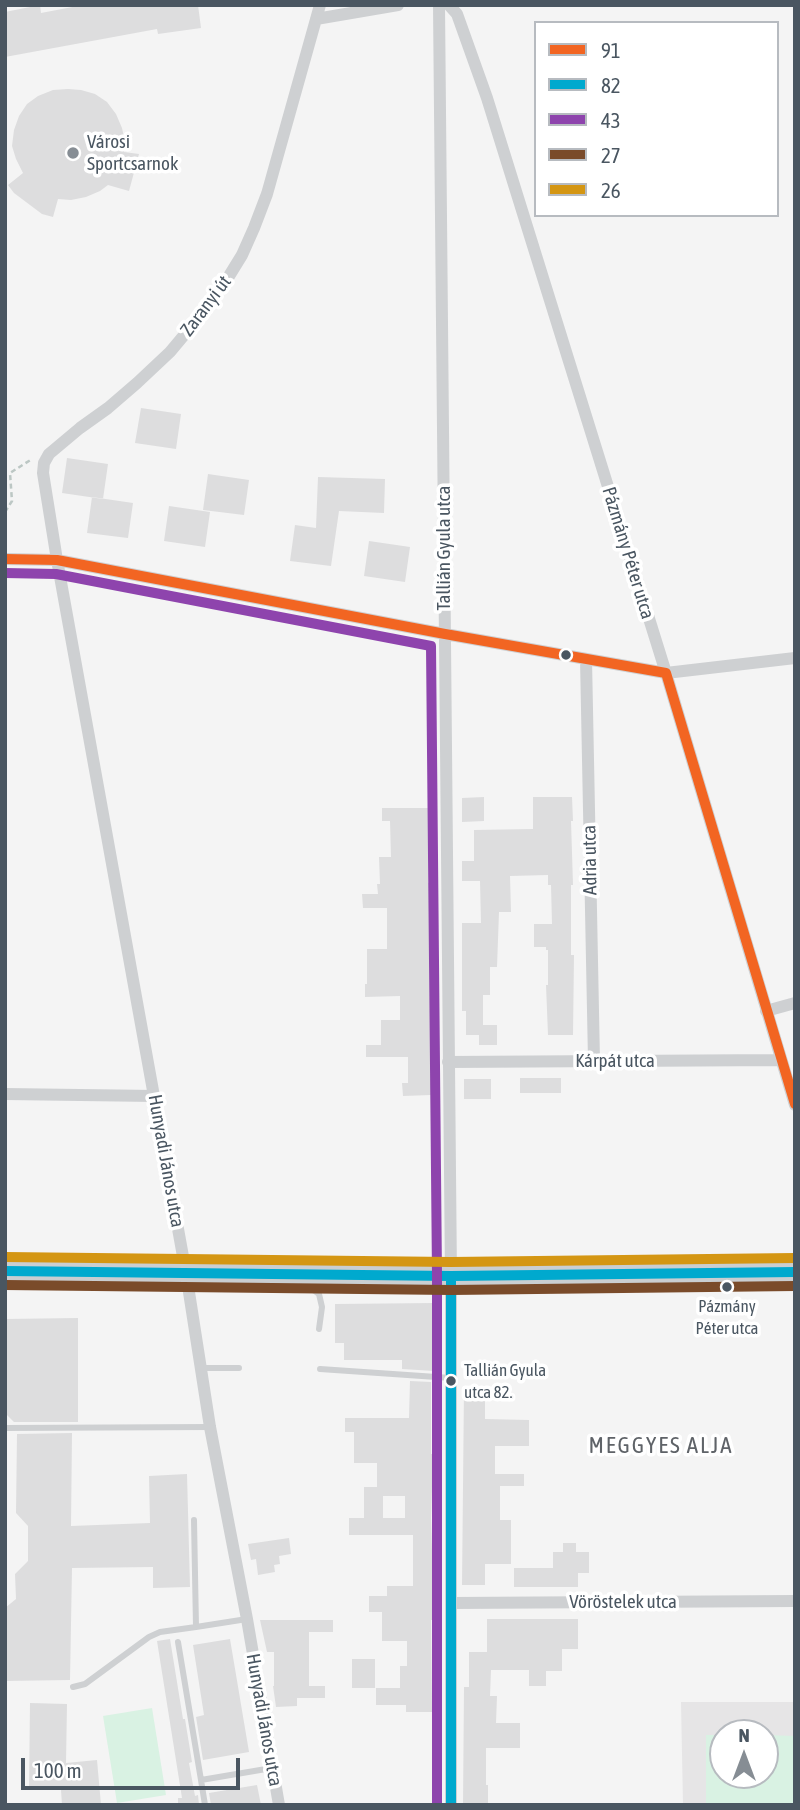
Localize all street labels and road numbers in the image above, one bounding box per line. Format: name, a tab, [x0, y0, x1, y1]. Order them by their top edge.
street label: Zaranyi út	[176, 271, 236, 341]
street label: Pázmány Péter utca	[597, 484, 659, 622]
street label: Tallián Gyula utca	[433, 486, 455, 610]
street label: Adria utca	[578, 825, 602, 895]
street label: Kárpát utca	[575, 1050, 655, 1072]
street label: Hunyadi János utca	[143, 1093, 189, 1229]
street label: Vöröstelek utca	[569, 1591, 677, 1613]
street label: Hunyadi János utca	[241, 1652, 287, 1788]

